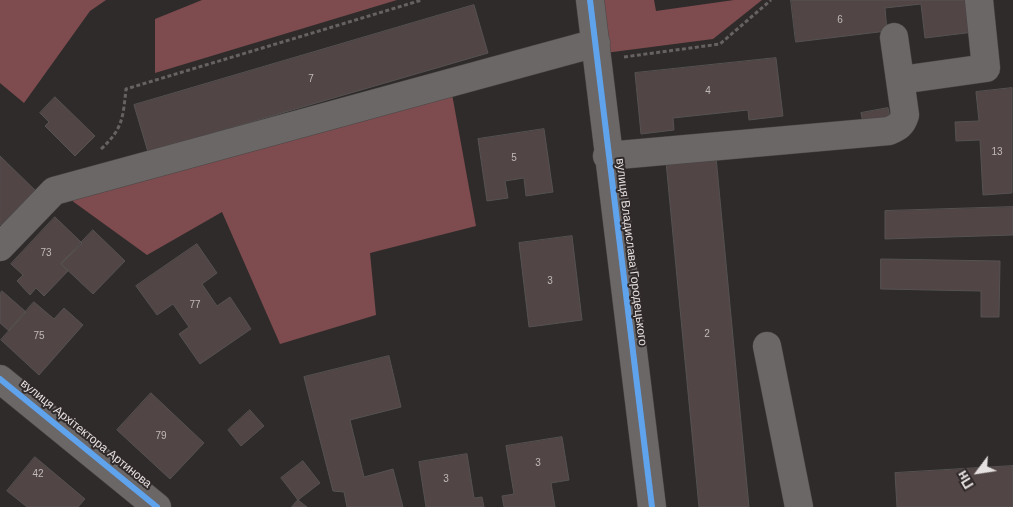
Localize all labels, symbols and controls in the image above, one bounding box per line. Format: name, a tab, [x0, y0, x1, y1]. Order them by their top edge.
house number: 6	[837, 14, 843, 26]
house number: 7	[308, 73, 314, 85]
house number: 4	[705, 85, 711, 97]
house number: 13	[991, 146, 1003, 158]
house number: 5	[511, 152, 517, 164]
street label: вулиця Владислава Городецького	[612, 157, 650, 347]
house number: 73	[40, 247, 52, 259]
house number: 3	[547, 275, 553, 287]
house number: 77	[189, 299, 201, 311]
house number: 2	[704, 328, 710, 340]
house number: 75	[33, 330, 45, 342]
street label: вулиця Архітектора Артинова	[18, 377, 154, 491]
house number: 79	[155, 430, 167, 442]
north arrow	[953, 447, 1003, 497]
house number: 3	[535, 457, 541, 469]
house number: 42	[32, 468, 44, 480]
text: Пн	[954, 468, 977, 492]
house number: 3	[443, 473, 449, 485]

